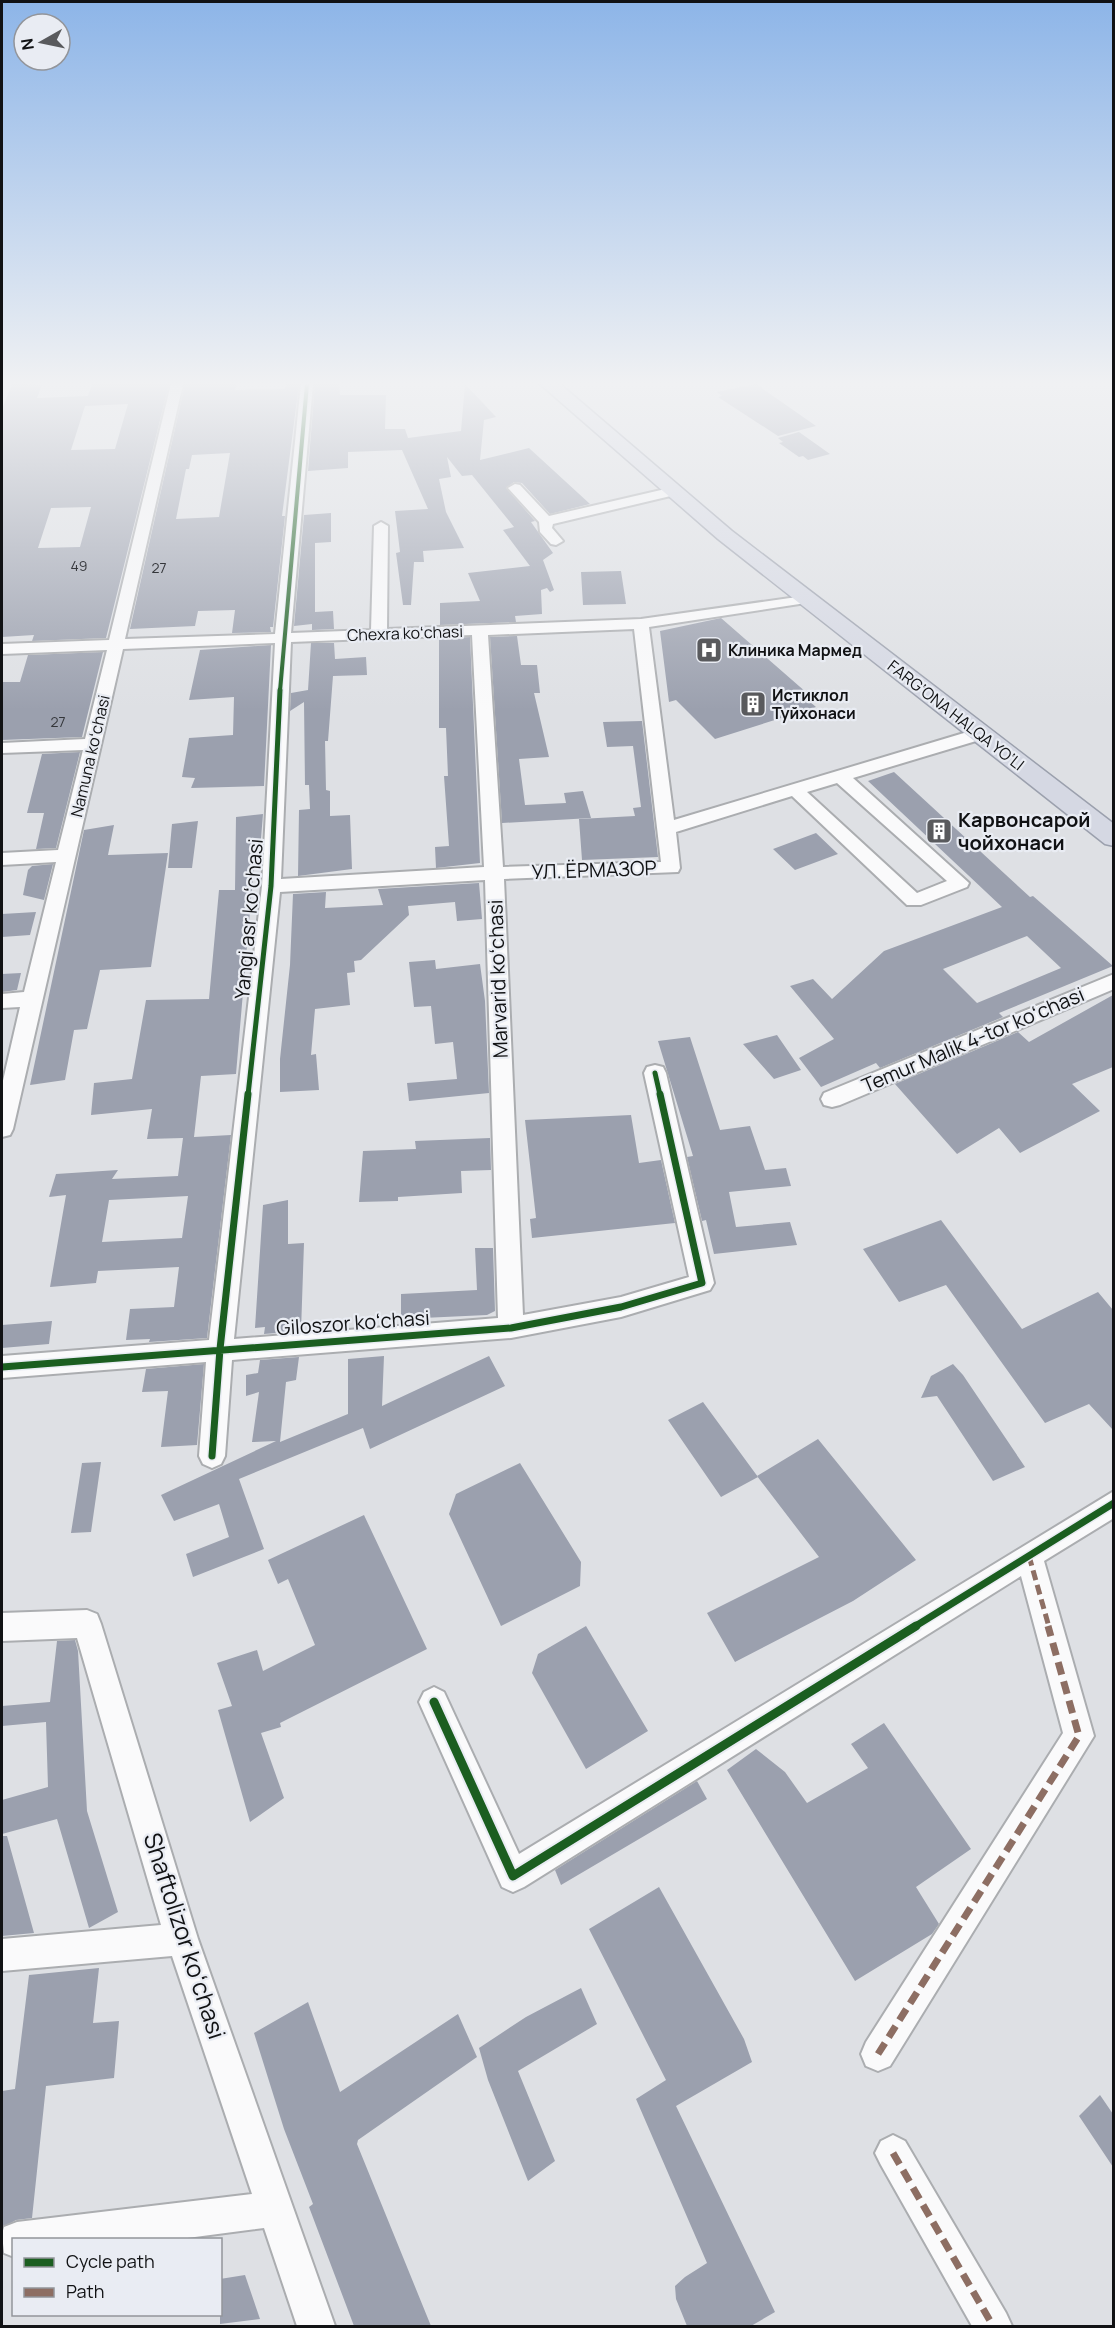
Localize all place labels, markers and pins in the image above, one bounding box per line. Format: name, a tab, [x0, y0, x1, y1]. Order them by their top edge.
hospital icon: Клиника Мармед	[694, 635, 724, 665]
place label: Клиника Мармед	[728, 639, 862, 661]
place label: Истиклол Туйхонаси	[772, 684, 856, 724]
building icon: Истиклол Туйхонаси	[738, 689, 768, 719]
place label: Карвонсарой чойхонаси	[958, 806, 1090, 856]
building icon: Карвонсарой чойхонаси	[924, 816, 954, 846]

